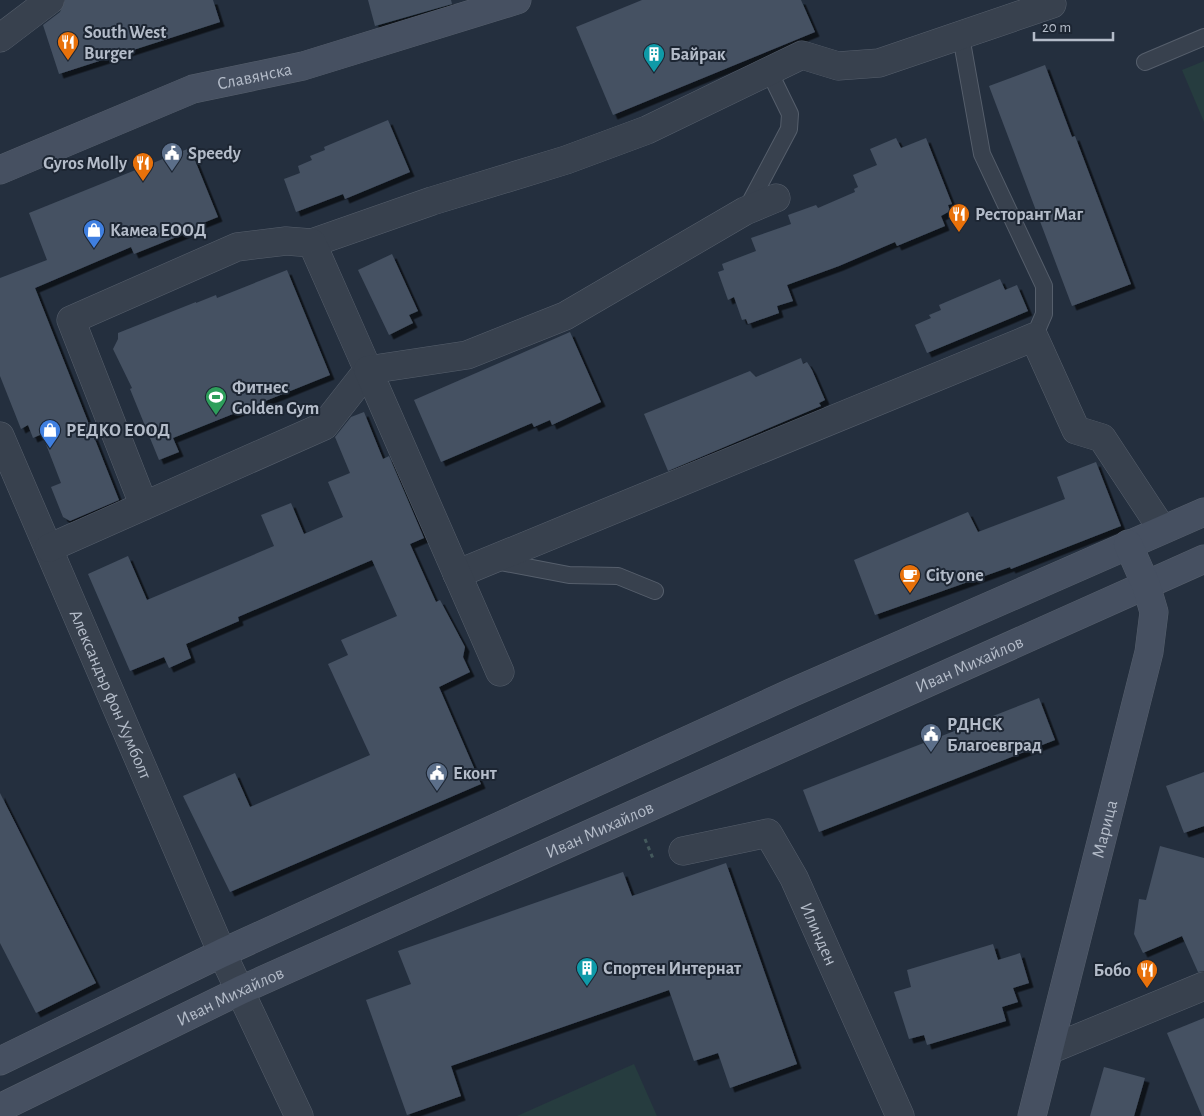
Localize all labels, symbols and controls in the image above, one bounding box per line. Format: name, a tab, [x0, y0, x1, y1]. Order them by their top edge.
scale bar	[1034, 10, 1113, 42]
text: 20 m	[1042, 20, 1071, 35]
place label: South West Burger	[84, 24, 166, 63]
restaurant icon: South West Burger	[56, 30, 80, 61]
building icon: Байрак	[642, 42, 666, 73]
place label: Байрак	[670, 46, 726, 64]
street label: Славянска	[216, 61, 294, 94]
public building icon: Speedy	[160, 141, 184, 172]
place label: Speedy	[188, 145, 242, 163]
restaurant icon: Gyros Molly	[131, 151, 155, 182]
place label: Gyros Molly	[43, 155, 128, 173]
restaurant icon: Ресторант Маг	[947, 202, 971, 233]
place label: Ресторант Маг	[975, 206, 1084, 224]
shop icon: Камеа ЕООД	[82, 218, 106, 249]
place label: Камеа ЕООД	[110, 222, 206, 240]
place label: Фитнес Golden Gym	[232, 379, 319, 418]
sports icon: Фитнес Golden Gym	[204, 385, 228, 416]
shop icon: РЕДКО ЕООД	[38, 418, 62, 449]
place label: РЕДКО ЕООД	[66, 422, 170, 440]
cafe icon: City one	[898, 563, 922, 594]
place label: City one	[926, 567, 984, 585]
street label: Александър фон Хумболт	[66, 607, 154, 783]
street label: Иван Михайлов	[913, 633, 1026, 697]
place label: РДНСК Благоевград	[947, 716, 1042, 755]
public building icon: РДНСК Благоевград	[919, 722, 943, 753]
public building icon: Еконт	[425, 761, 449, 792]
place label: Еконт	[453, 765, 498, 783]
street label: Марица	[1089, 798, 1121, 860]
street label: Иван Михайлов	[543, 799, 657, 862]
street label: Илинден	[796, 900, 840, 969]
building icon: Спортен Интернат	[575, 956, 599, 987]
restaurant icon: Бобо	[1135, 958, 1159, 989]
place label: Спортен Интернат	[603, 960, 742, 978]
place label: Бобо	[1093, 962, 1131, 980]
street label: Иван Михайлов	[174, 964, 287, 1030]

